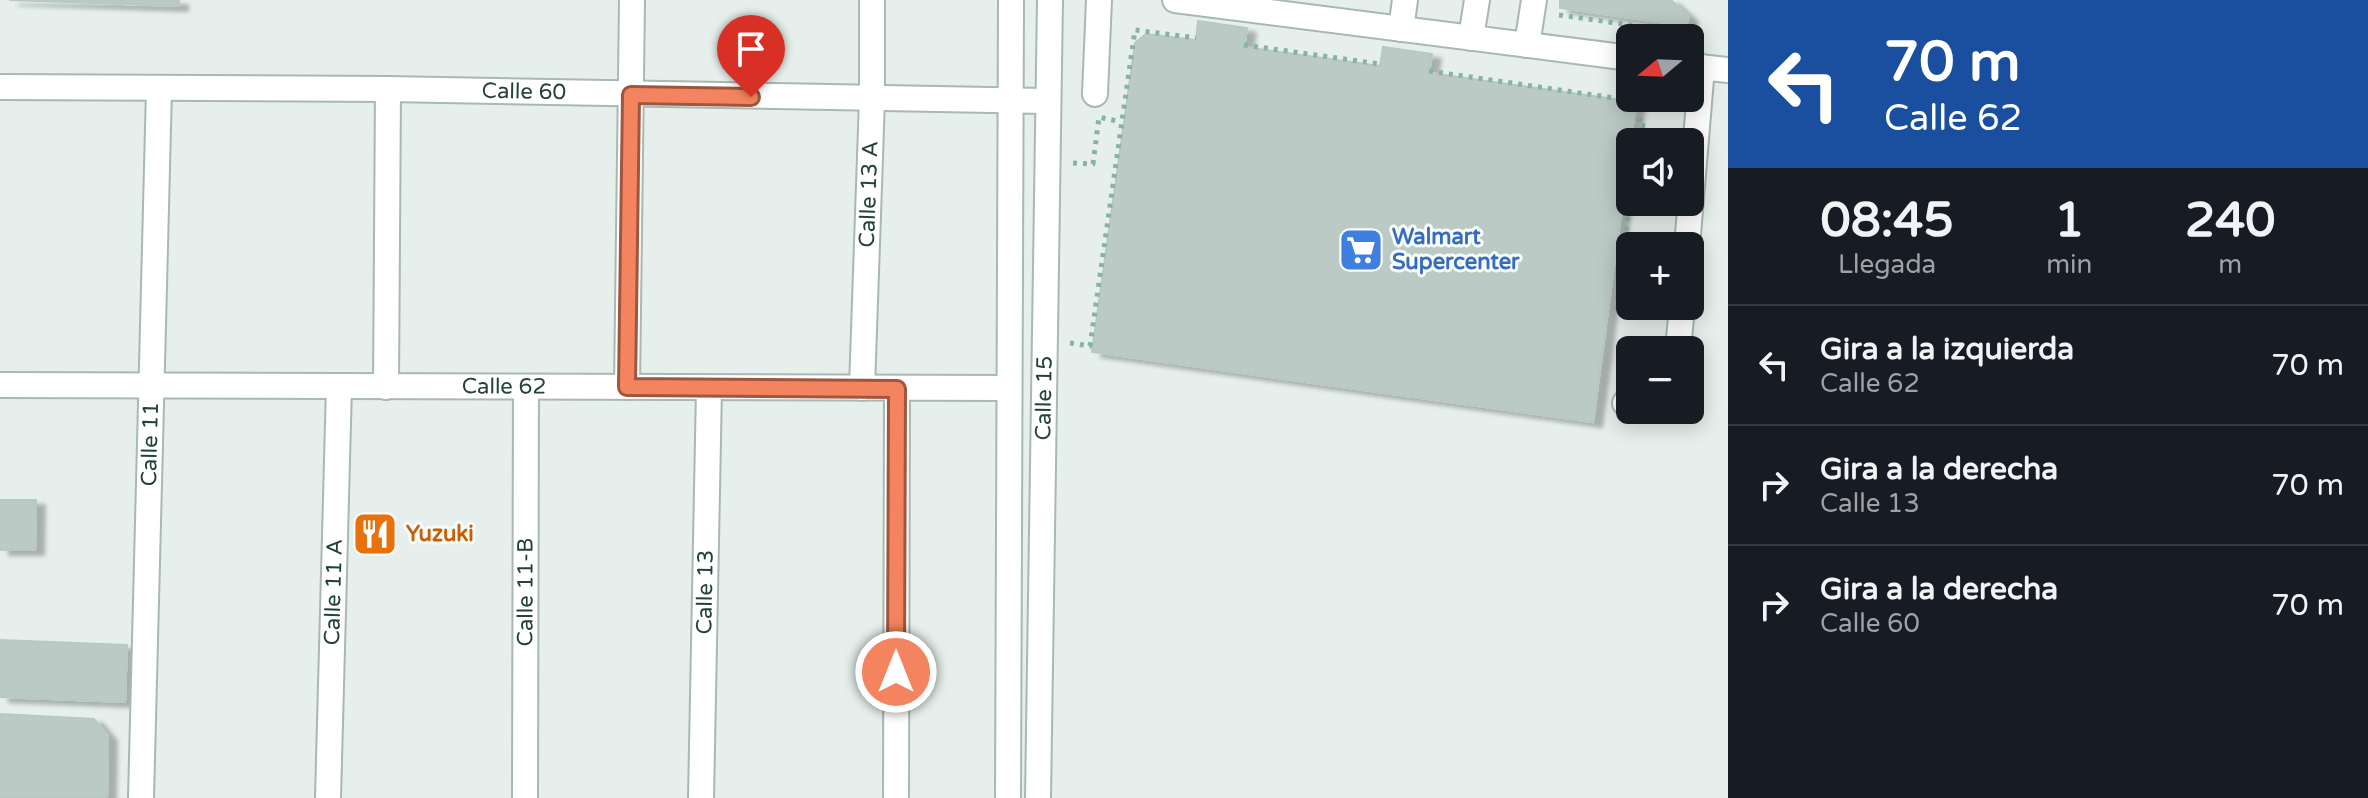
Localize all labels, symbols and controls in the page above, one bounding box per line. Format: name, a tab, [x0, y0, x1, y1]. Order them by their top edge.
pin	[717, 15, 785, 97]
north arrow	[1616, 24, 1704, 112]
map controls	[1616, 24, 1704, 424]
icon: arrive	[729, 27, 773, 71]
text: 70 m	[1884, 29, 2020, 96]
icon: left	[1752, 32, 1856, 136]
street label: Calle 60	[482, 78, 566, 105]
text: Calle 62	[1884, 97, 2022, 140]
button: sound	[1616, 128, 1704, 216]
street label: Calle 13 A	[854, 140, 884, 248]
text: 08:45	[1821, 192, 1954, 250]
text: 1	[2054, 192, 2084, 250]
text: 240	[2185, 192, 2275, 250]
place label: Walmart Supercenter	[1392, 224, 1520, 275]
supermarket icon: Walmart Supercenter	[1337, 226, 1385, 274]
button: +	[1616, 232, 1704, 320]
text: Llegada	[1838, 249, 1936, 280]
text: min	[2046, 249, 2092, 280]
text: m	[2218, 249, 2242, 280]
text: Gira a la izquierda	[1820, 331, 2074, 368]
button: −	[1616, 336, 1704, 424]
icon: left	[1752, 343, 1796, 387]
text: 70 m	[2271, 347, 2344, 384]
street label: Calle 15	[1030, 356, 1058, 440]
text: Calle 62	[1820, 368, 1920, 399]
street label: Calle 62	[462, 373, 546, 400]
street label: Calle 11	[136, 402, 164, 487]
text: Gira a la derecha	[1820, 451, 2058, 488]
icon: right	[1752, 463, 1796, 507]
text: 70 m	[2271, 467, 2344, 504]
text: Calle 13	[1820, 488, 1920, 519]
restaurant icon: Yuzuki	[351, 510, 399, 558]
place label: Yuzuki	[406, 521, 474, 547]
street label: Calle 11 A	[319, 538, 348, 646]
street label: Calle 11-B	[512, 538, 539, 646]
street label: Calle 13	[691, 550, 719, 635]
text: Gira a la derecha	[1820, 571, 2058, 608]
icon: right	[1752, 583, 1796, 627]
text: 70 m	[2271, 587, 2344, 624]
text: Calle 60	[1820, 608, 1920, 639]
position arrow	[854, 630, 938, 714]

